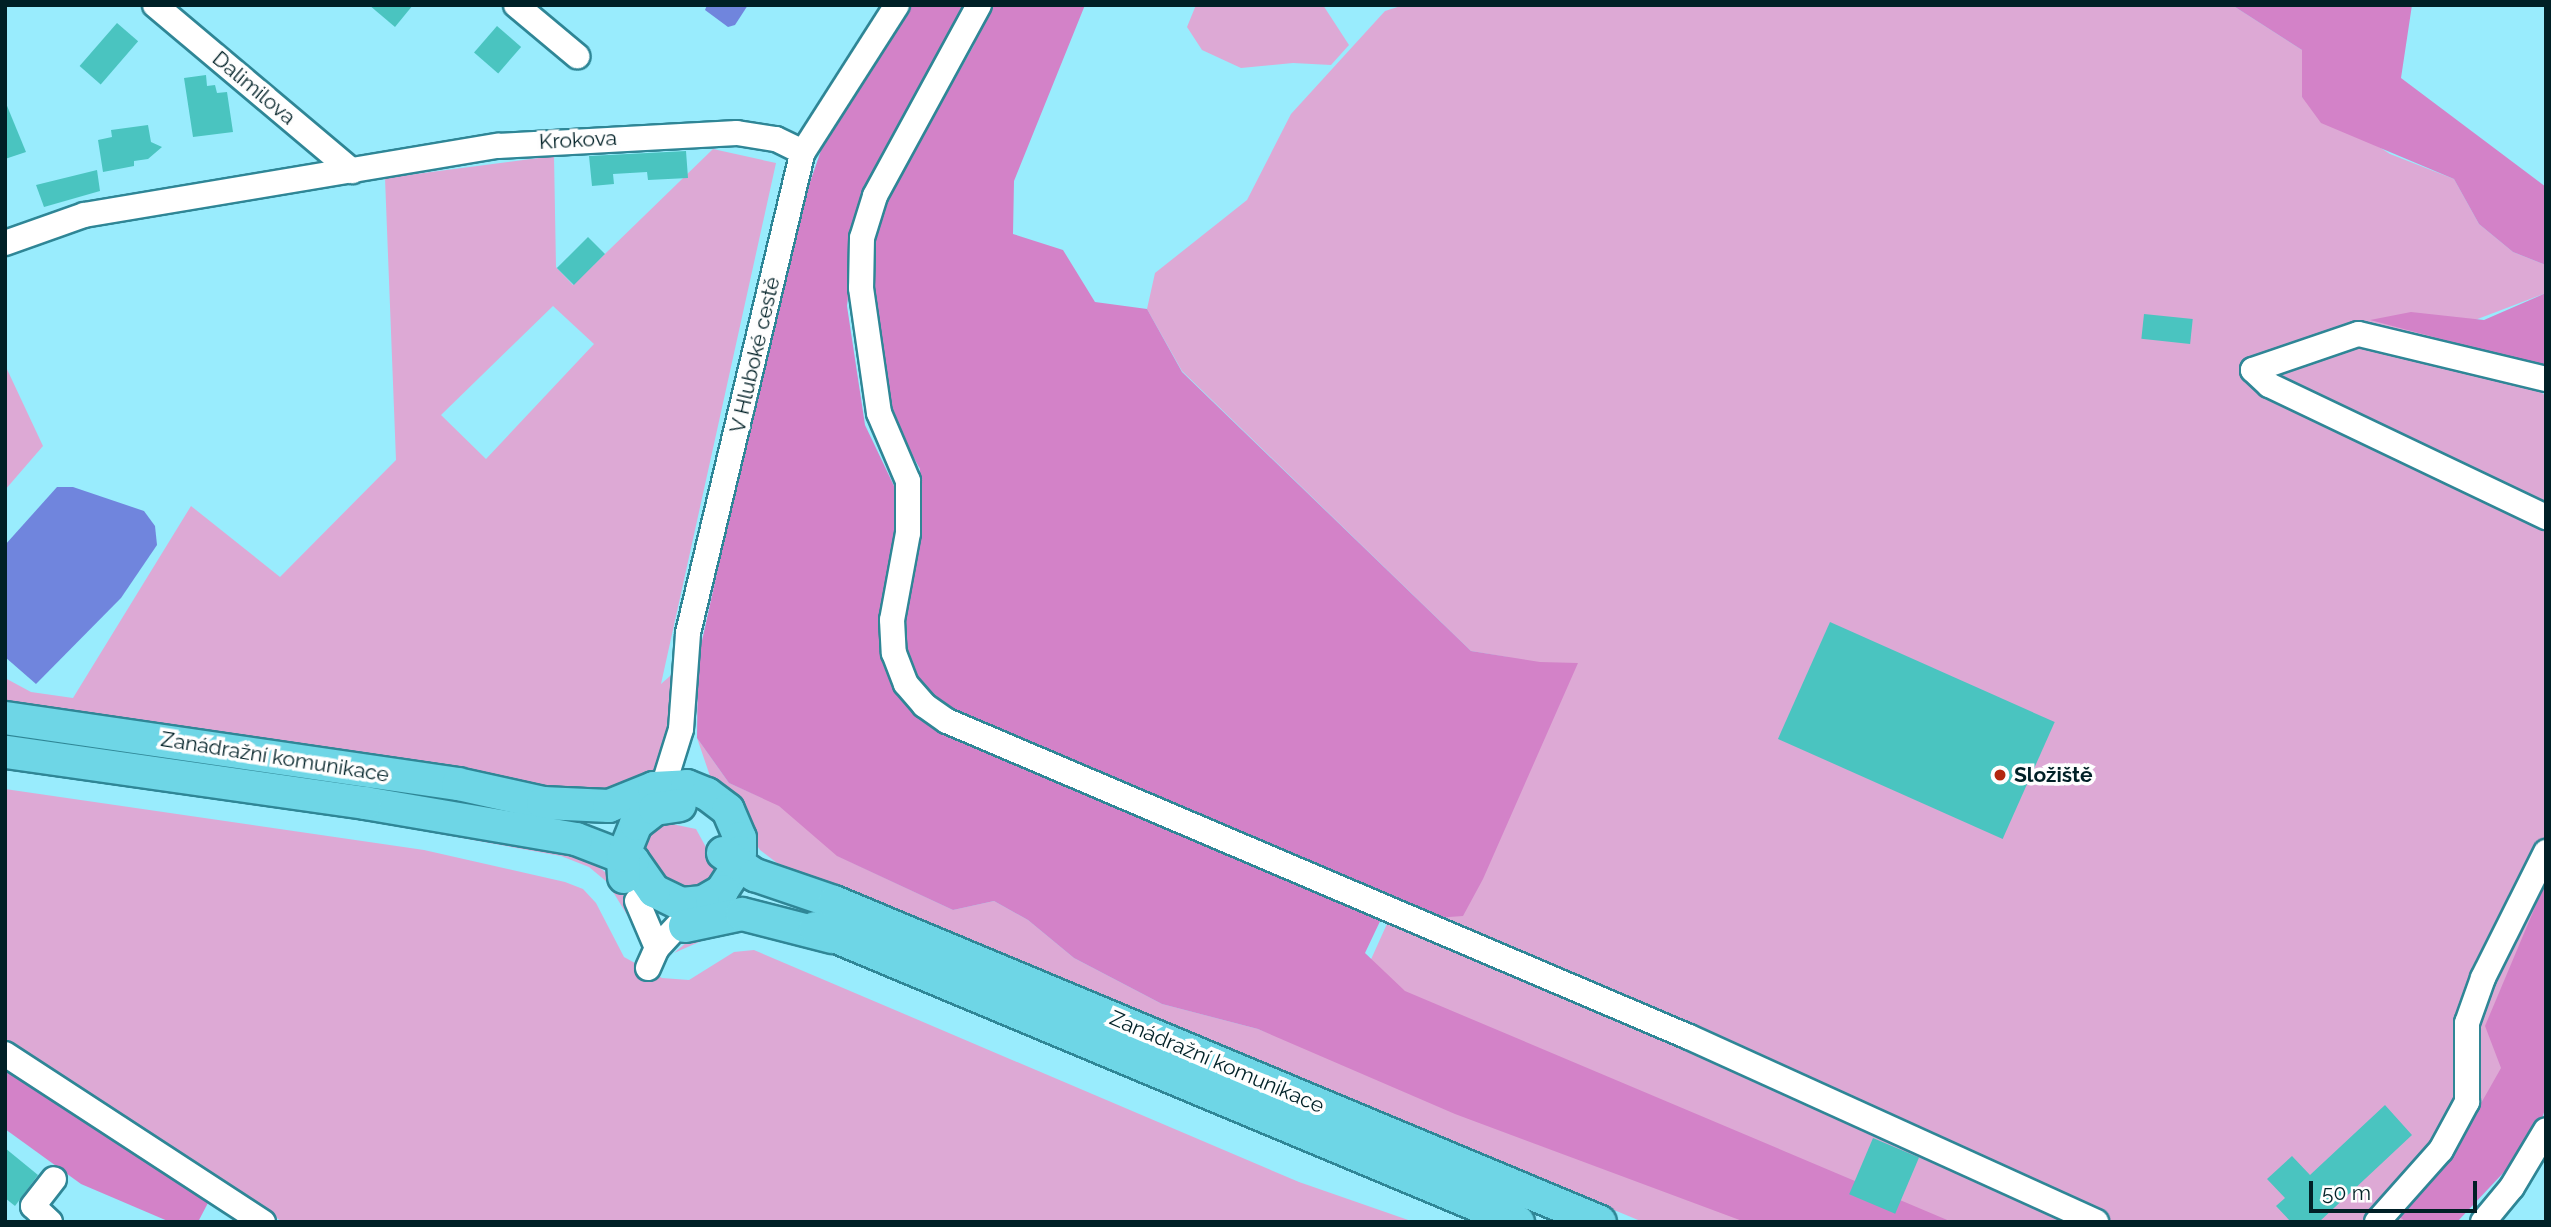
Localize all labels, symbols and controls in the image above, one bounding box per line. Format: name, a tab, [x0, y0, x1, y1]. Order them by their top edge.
street label: Dalimilova	[207, 46, 301, 130]
street label: Krokova	[538, 125, 618, 155]
street label: V Hluboké cestě	[725, 274, 785, 436]
street label: Zanádražní komunikace	[159, 727, 391, 787]
place label: Složiště	[2014, 762, 2093, 788]
marker: Složiště	[1992, 767, 2008, 783]
street label: Zanádražní komunikace	[1106, 1005, 1328, 1119]
scale bar	[2313, 1168, 2481, 1212]
text: 50 m	[2322, 1180, 2371, 1205]

